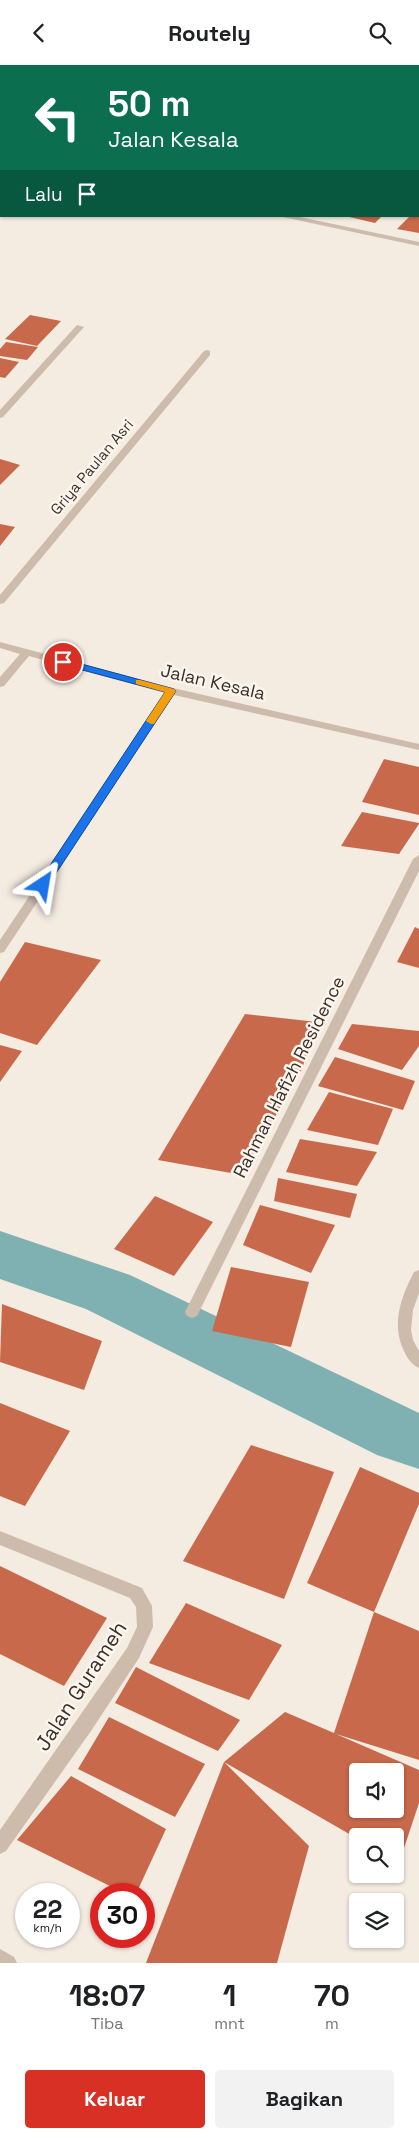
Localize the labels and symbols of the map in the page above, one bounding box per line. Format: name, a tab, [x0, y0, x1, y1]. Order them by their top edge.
street label: Griya Paulan Asri	[46, 415, 137, 518]
pin	[42, 641, 84, 683]
street label: Jalan Kesala	[158, 658, 268, 705]
position arrow	[16, 858, 68, 910]
street label: Rahman Hafizh Residence	[228, 972, 350, 1182]
street label: Jalan Gurameh	[29, 1616, 133, 1756]
speed limit sign: 30	[90, 1883, 155, 1948]

